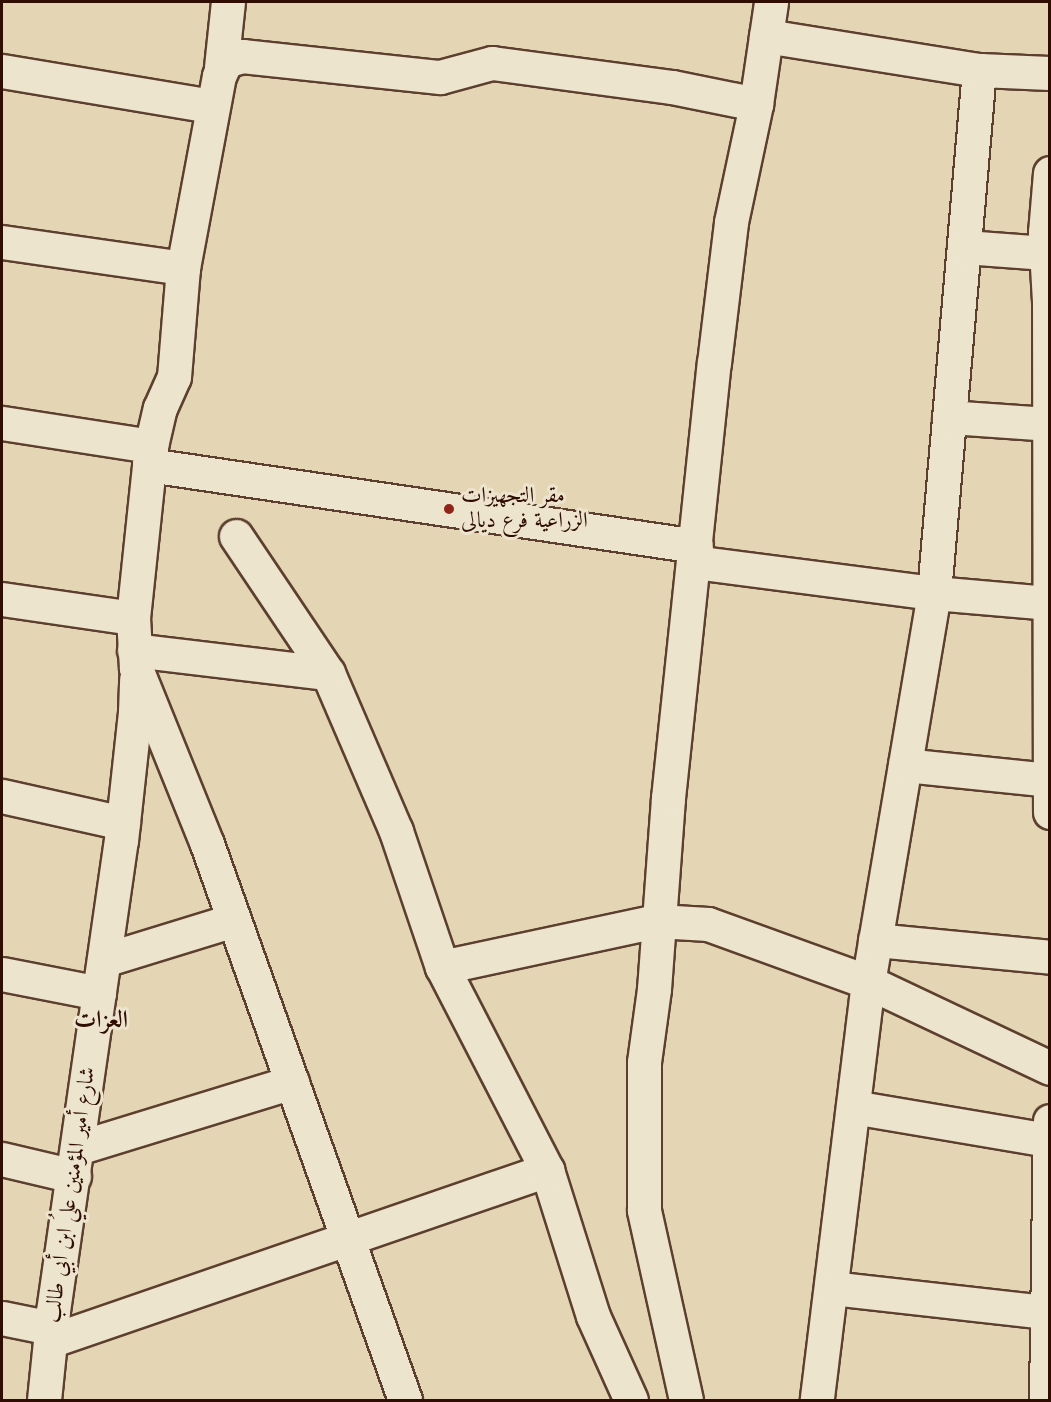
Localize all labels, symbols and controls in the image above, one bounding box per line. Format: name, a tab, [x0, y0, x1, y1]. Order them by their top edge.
place label: مقر التجهيزات الزراعية فرع ديالى	[461, 483, 588, 534]
marker: مقر التجهيزات الزراعية فرع ديالى	[442, 502, 456, 516]
district label: العزات	[74, 1008, 128, 1036]
street label: شارع أمير المؤمنين عليُ ابن أبي طالب	[40, 1065, 102, 1325]

